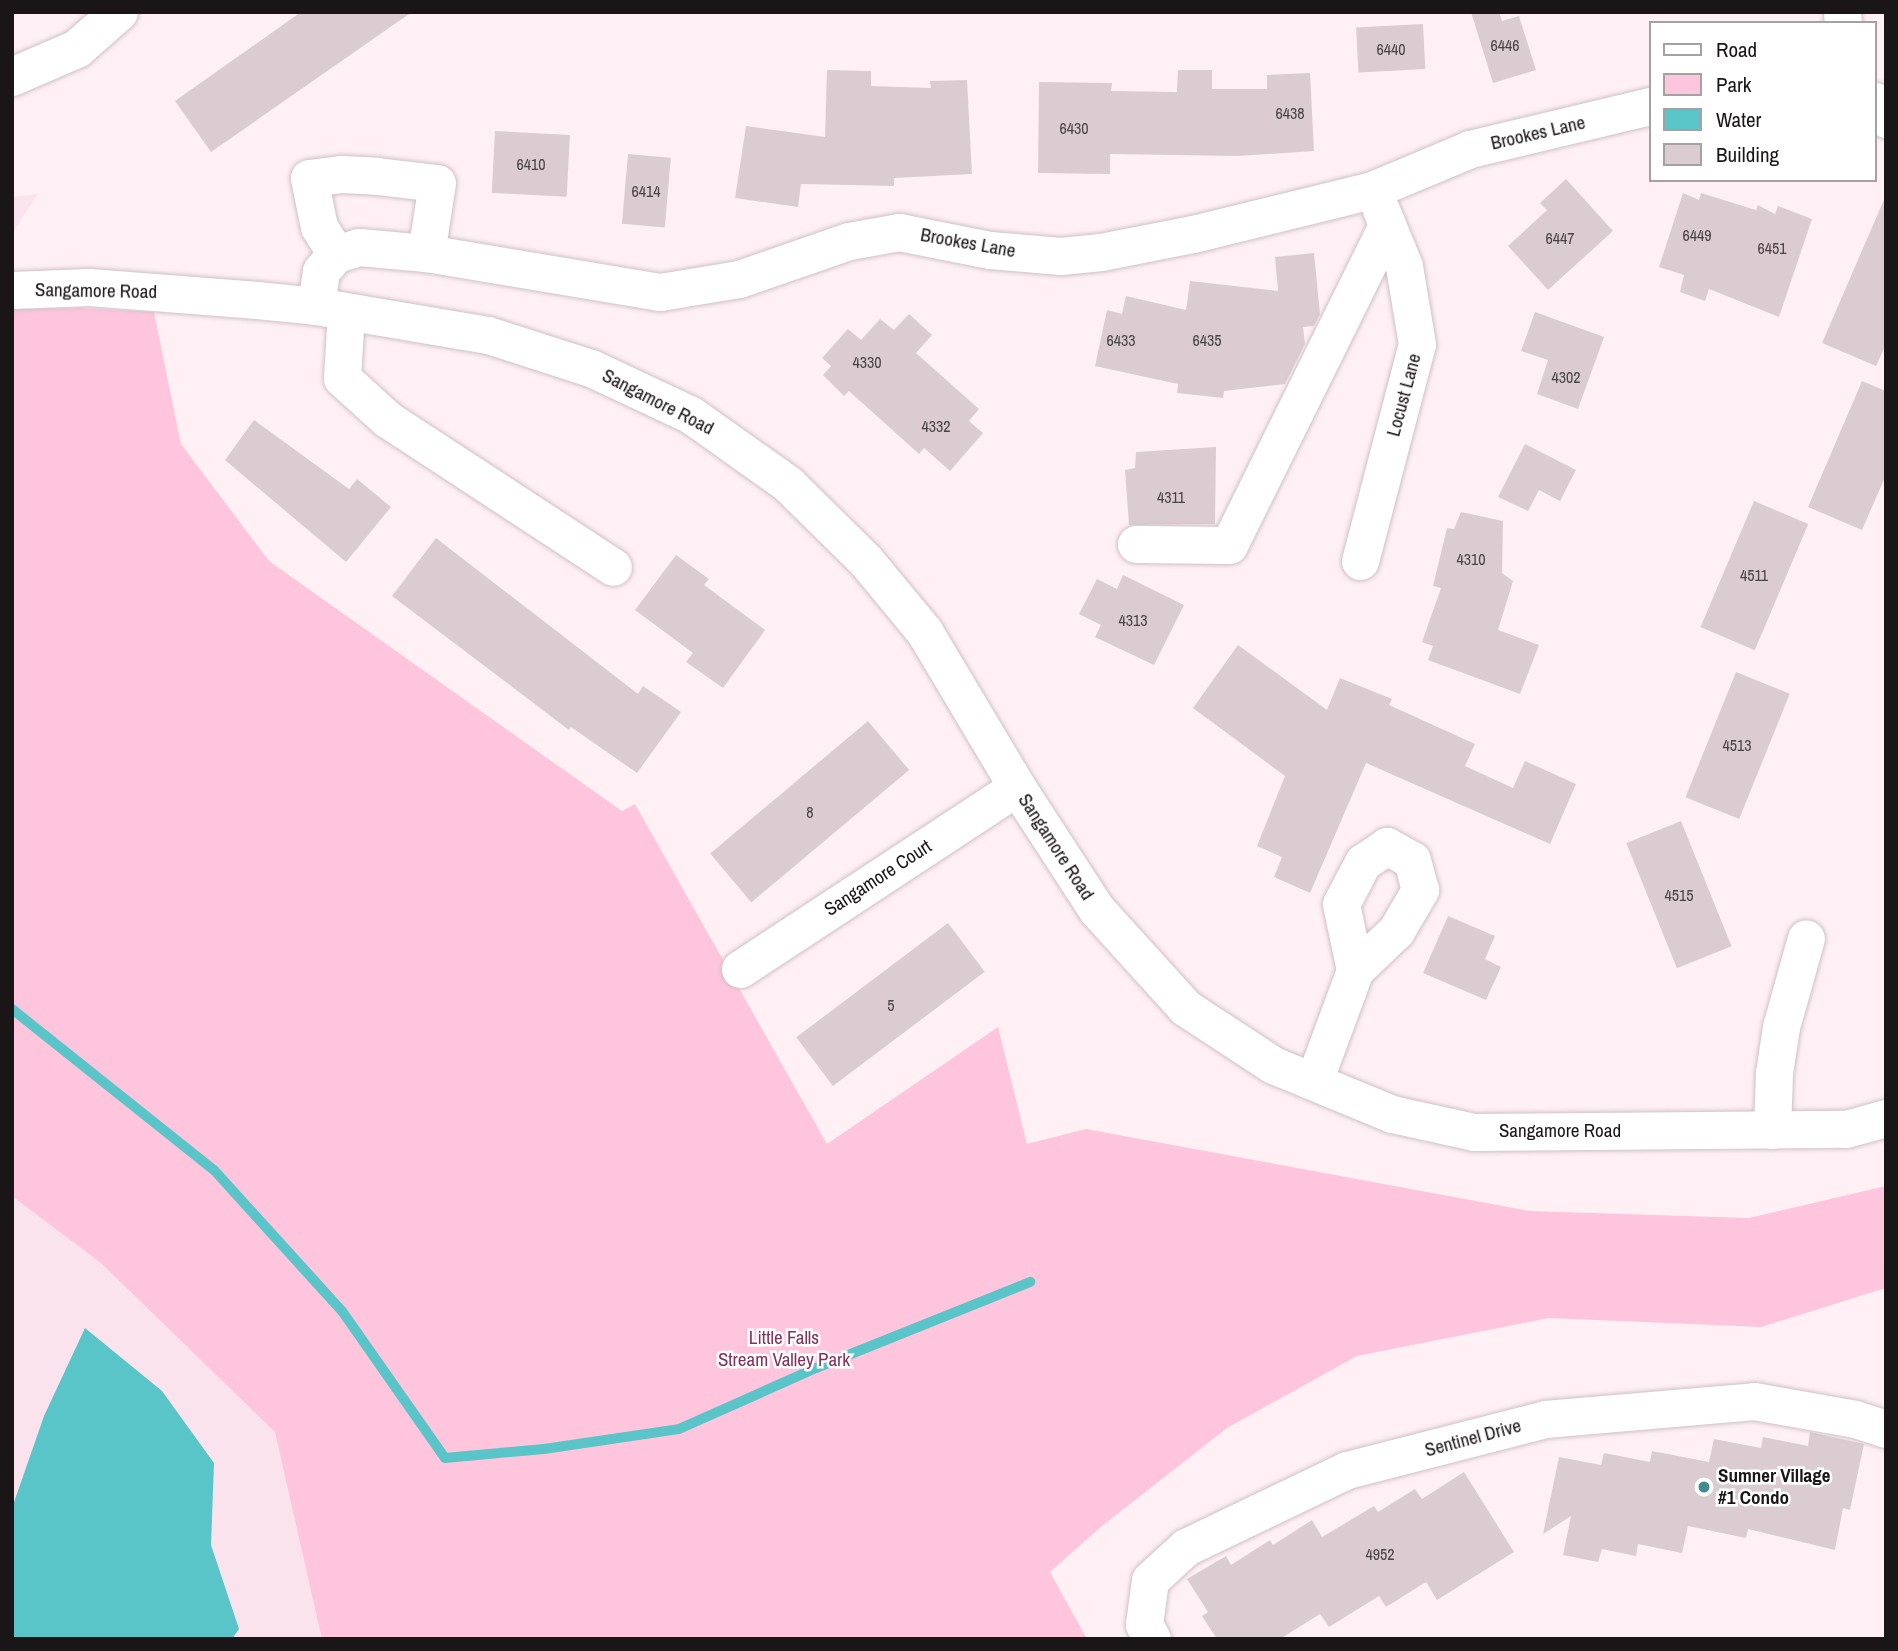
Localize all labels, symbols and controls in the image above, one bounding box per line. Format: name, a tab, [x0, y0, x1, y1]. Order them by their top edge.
legend	[1650, 21, 1877, 182]
house number: 6446	[1490, 35, 1520, 55]
text: Road	[1716, 35, 1757, 64]
house number: 6440	[1376, 39, 1406, 59]
text: Park	[1716, 70, 1751, 99]
house number: 6438	[1275, 103, 1305, 123]
text: Water	[1716, 105, 1761, 134]
street label: Brookes Lane	[1489, 111, 1587, 155]
house number: 6430	[1059, 118, 1089, 138]
text: Building	[1716, 140, 1779, 169]
house number: 6410	[516, 154, 546, 174]
house number: 6414	[631, 181, 661, 201]
street label: Brookes Lane	[919, 223, 1017, 263]
house number: 6449	[1682, 225, 1712, 245]
house number: 6447	[1545, 228, 1575, 248]
house number: 6451	[1757, 238, 1787, 258]
street label: Sangamore Road	[35, 279, 157, 303]
house number: 6433	[1106, 330, 1136, 350]
house number: 6435	[1192, 330, 1222, 350]
street label: Locust Lane	[1382, 351, 1426, 439]
house number: 4330	[852, 352, 882, 372]
street label: Sangamore Road	[598, 364, 718, 440]
house number: 4302	[1551, 367, 1581, 387]
house number: 4332	[921, 416, 951, 436]
house number: 4311	[1157, 487, 1185, 507]
house number: 4310	[1456, 549, 1486, 569]
house number: 4511	[1740, 565, 1768, 585]
house number: 4313	[1118, 610, 1148, 630]
house number: 4513	[1722, 735, 1752, 755]
street label: Sangamore Road	[1013, 790, 1099, 904]
house number: 8	[806, 802, 814, 822]
street label: Sangamore Court	[820, 835, 936, 921]
house number: 4515	[1664, 885, 1694, 905]
house number: 5	[887, 995, 895, 1015]
street label: Sangamore Road	[1499, 1120, 1621, 1142]
park label: Little Falls Stream Valley Park	[718, 1327, 850, 1371]
street label: Sentinel Drive	[1422, 1414, 1524, 1462]
place label: Sumner Village #1 Condo	[1718, 1465, 1830, 1509]
marker: Sumner Village #1 Condo	[1696, 1479, 1712, 1495]
house number: 4952	[1365, 1544, 1395, 1564]

